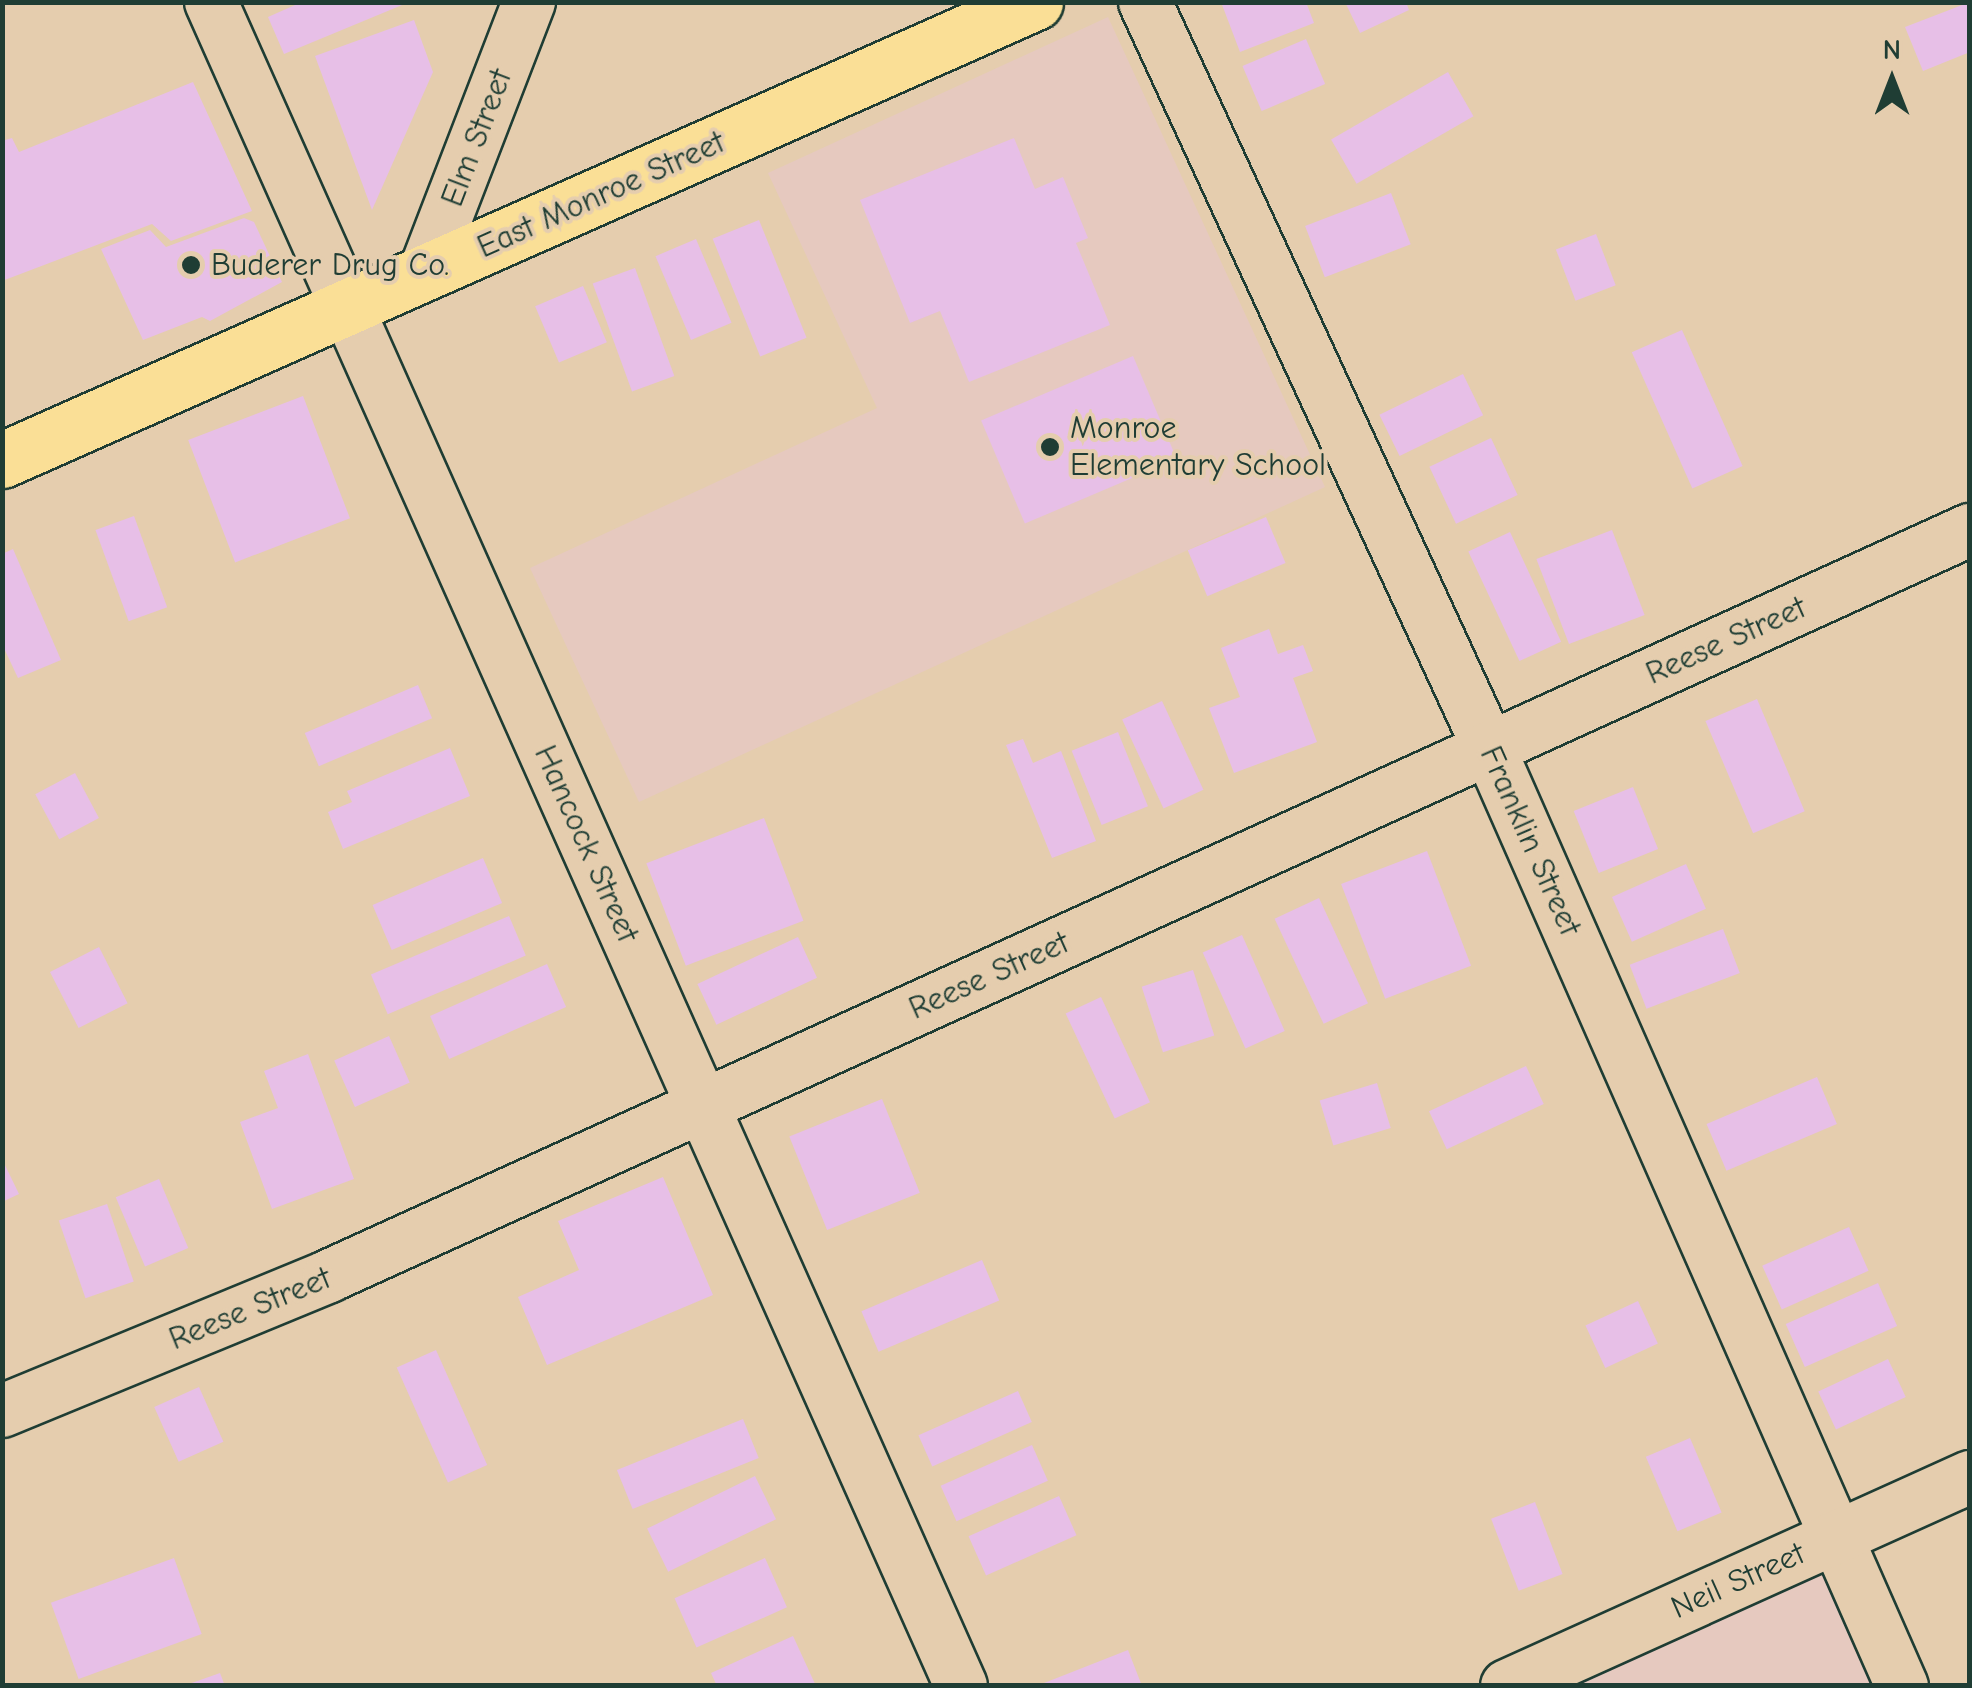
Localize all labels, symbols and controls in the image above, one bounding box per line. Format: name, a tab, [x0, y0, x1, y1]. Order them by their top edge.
north arrow	[1842, 30, 1942, 130]
text: N	[1883, 34, 1901, 66]
street label: Elm Street	[433, 64, 521, 212]
street label: East Monroe Street	[472, 123, 730, 267]
place label: Buderer Drug Co.	[211, 246, 449, 284]
marker: Buderer Drug Co.	[180, 254, 202, 276]
place label: Monroe Elementary School	[1070, 410, 1326, 485]
marker: Monroe Elementary School	[1039, 436, 1061, 458]
street label: Reese Street	[1640, 589, 1812, 693]
street label: Hancock Street	[525, 740, 647, 948]
street label: Franklin Street	[1471, 740, 1589, 942]
street label: Reese Street	[903, 924, 1075, 1028]
street label: Reese Street	[164, 1259, 336, 1359]
street label: Neil Street	[1665, 1535, 1811, 1627]

